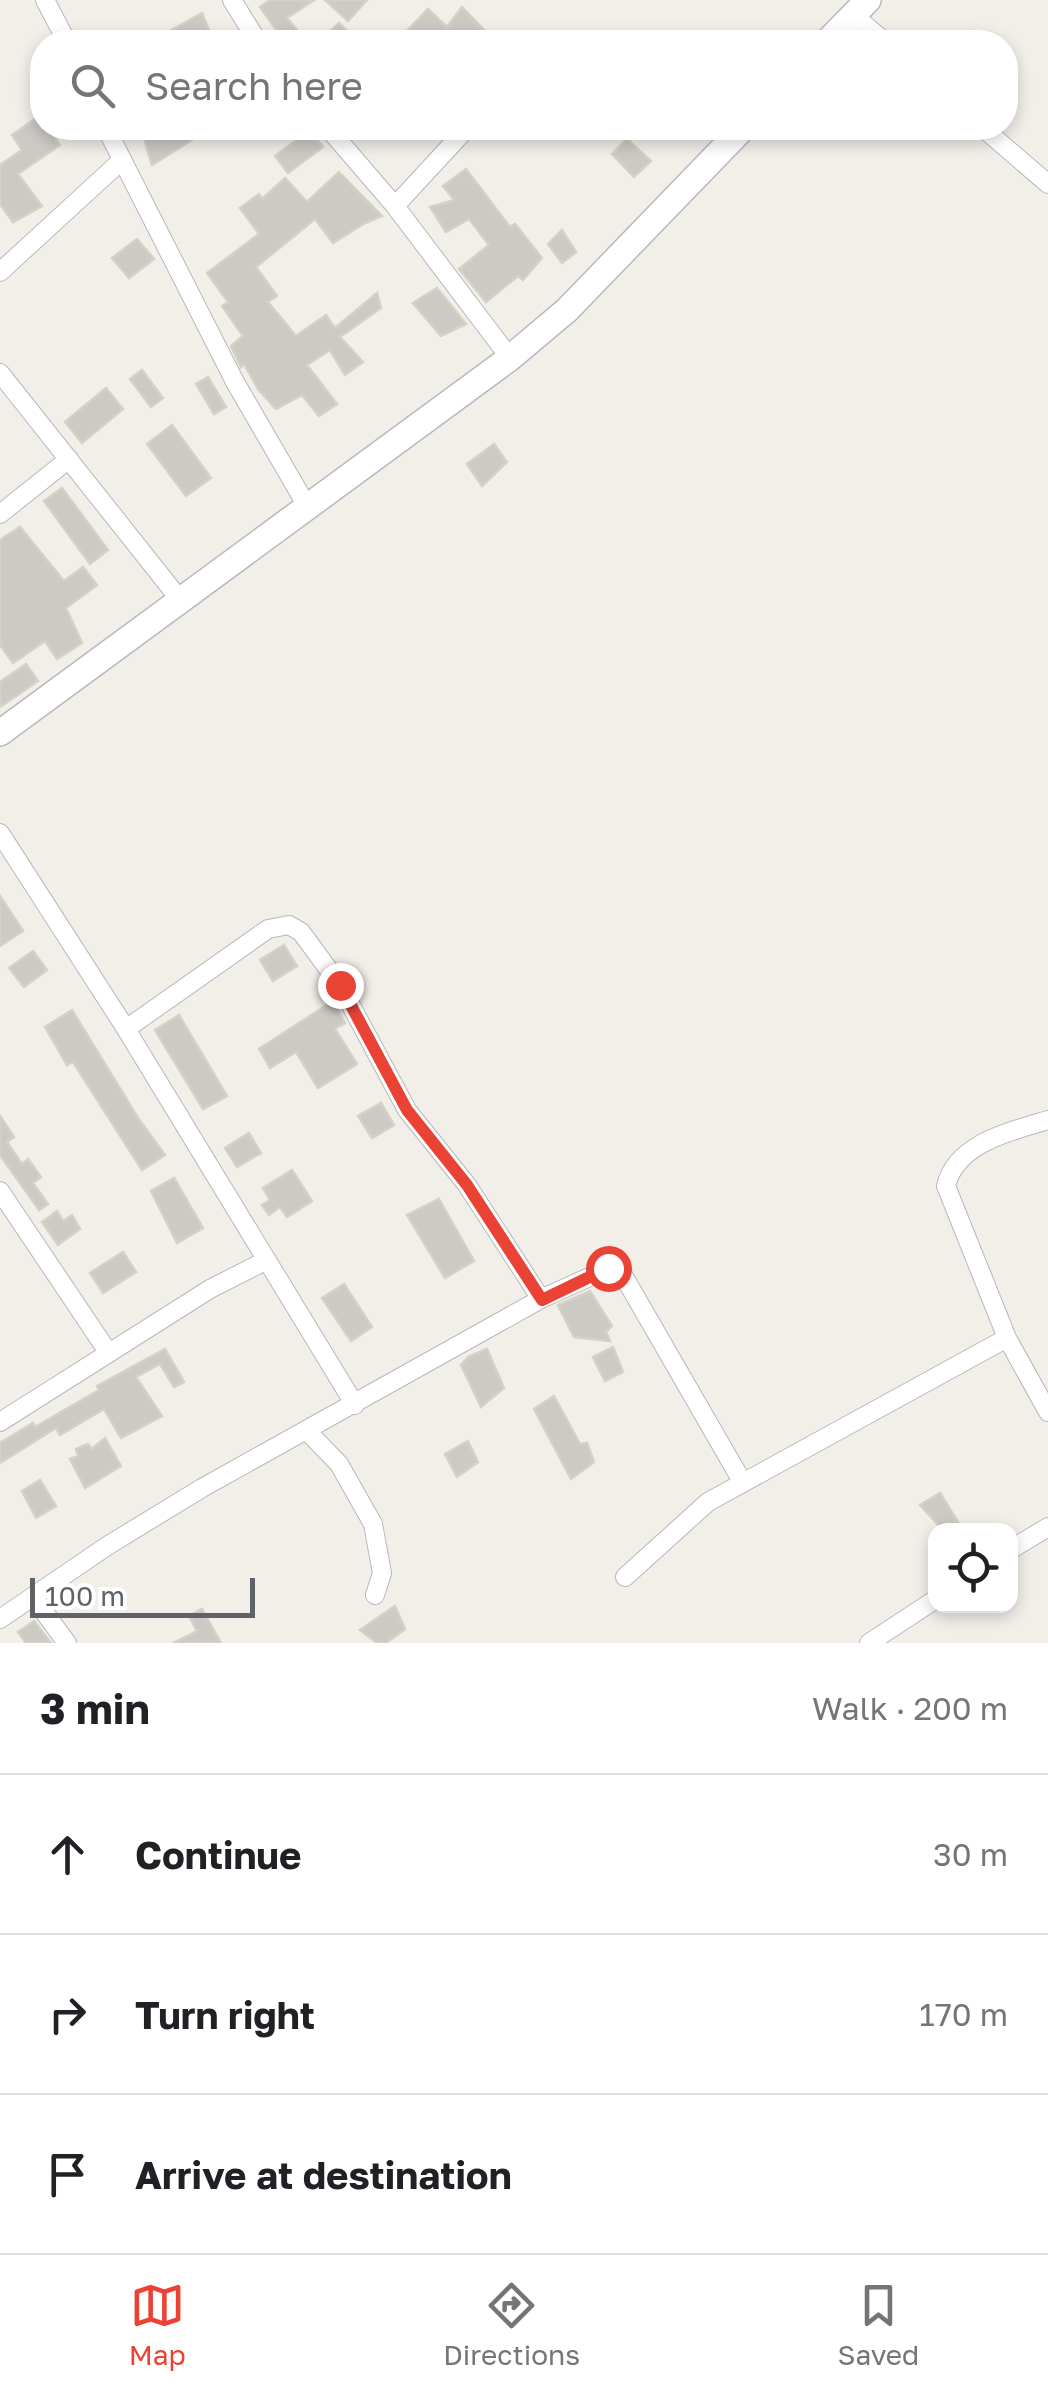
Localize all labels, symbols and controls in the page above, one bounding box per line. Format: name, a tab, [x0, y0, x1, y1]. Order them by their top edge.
search box	[30, 30, 1018, 140]
icon: search	[65, 58, 120, 113]
text: Search here	[145, 63, 363, 108]
route end	[318, 963, 364, 1009]
route start	[586, 1246, 632, 1292]
map controls	[928, 1523, 1018, 1613]
button: locate	[928, 1523, 1018, 1613]
scale bar	[30, 1573, 255, 1618]
text: 100 m	[45, 1579, 125, 1612]
text: 3 min	[40, 1683, 150, 1733]
text: Walk · 200 m	[812, 1689, 1008, 1727]
icon: ahead	[40, 1827, 95, 1882]
text: Continue	[135, 1832, 301, 1877]
text: 30 m	[933, 1835, 1008, 1873]
icon: right	[40, 1987, 95, 2042]
text: Turn right	[135, 1992, 315, 2037]
text: 170 m	[919, 1995, 1008, 2033]
icon: arrive	[40, 2147, 95, 2202]
text: Arrive at destination	[135, 2152, 512, 2197]
tab: Map	[129, 2278, 186, 2371]
tab: Directions	[443, 2278, 580, 2371]
tab: Saved	[837, 2278, 919, 2371]

